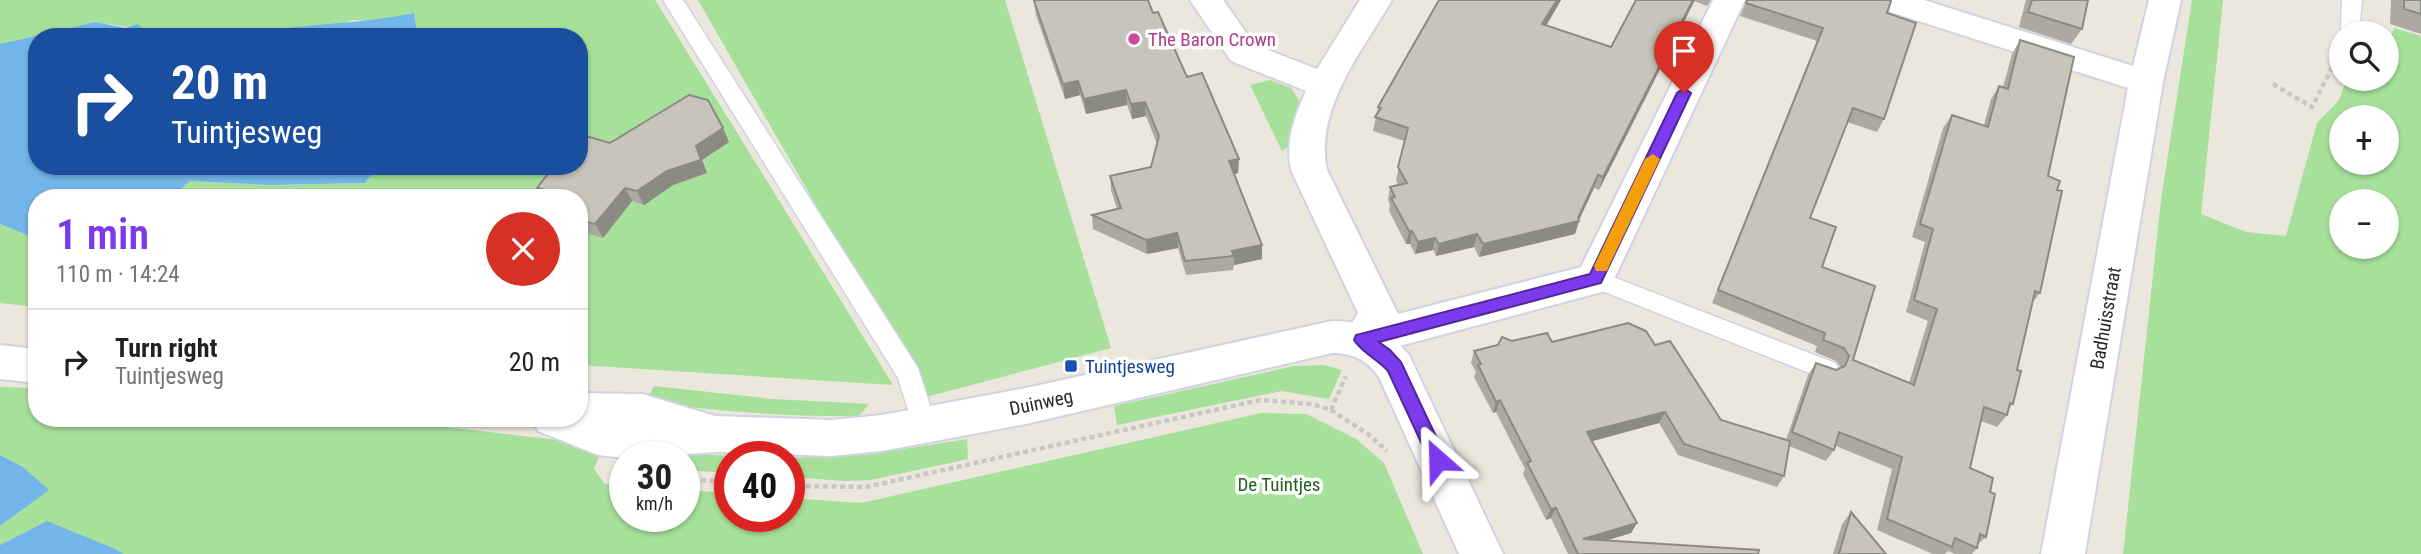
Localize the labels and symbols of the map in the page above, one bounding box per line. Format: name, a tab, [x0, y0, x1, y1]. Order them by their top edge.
pin	[1654, 21, 1714, 93]
place label: The Baron Crown	[1148, 28, 1276, 51]
marker: The Baron Crown	[1126, 31, 1142, 47]
street label: Badhuisstraat	[2085, 265, 2126, 371]
place label: Tuintjesweg	[1085, 355, 1175, 378]
marker: Tuintjesweg	[1063, 358, 1079, 374]
street label: Duinweg	[1007, 385, 1075, 420]
position arrow	[1401, 423, 1475, 497]
speed limit sign: 40	[714, 441, 805, 532]
park label: De Tuintjes	[1238, 473, 1320, 496]

